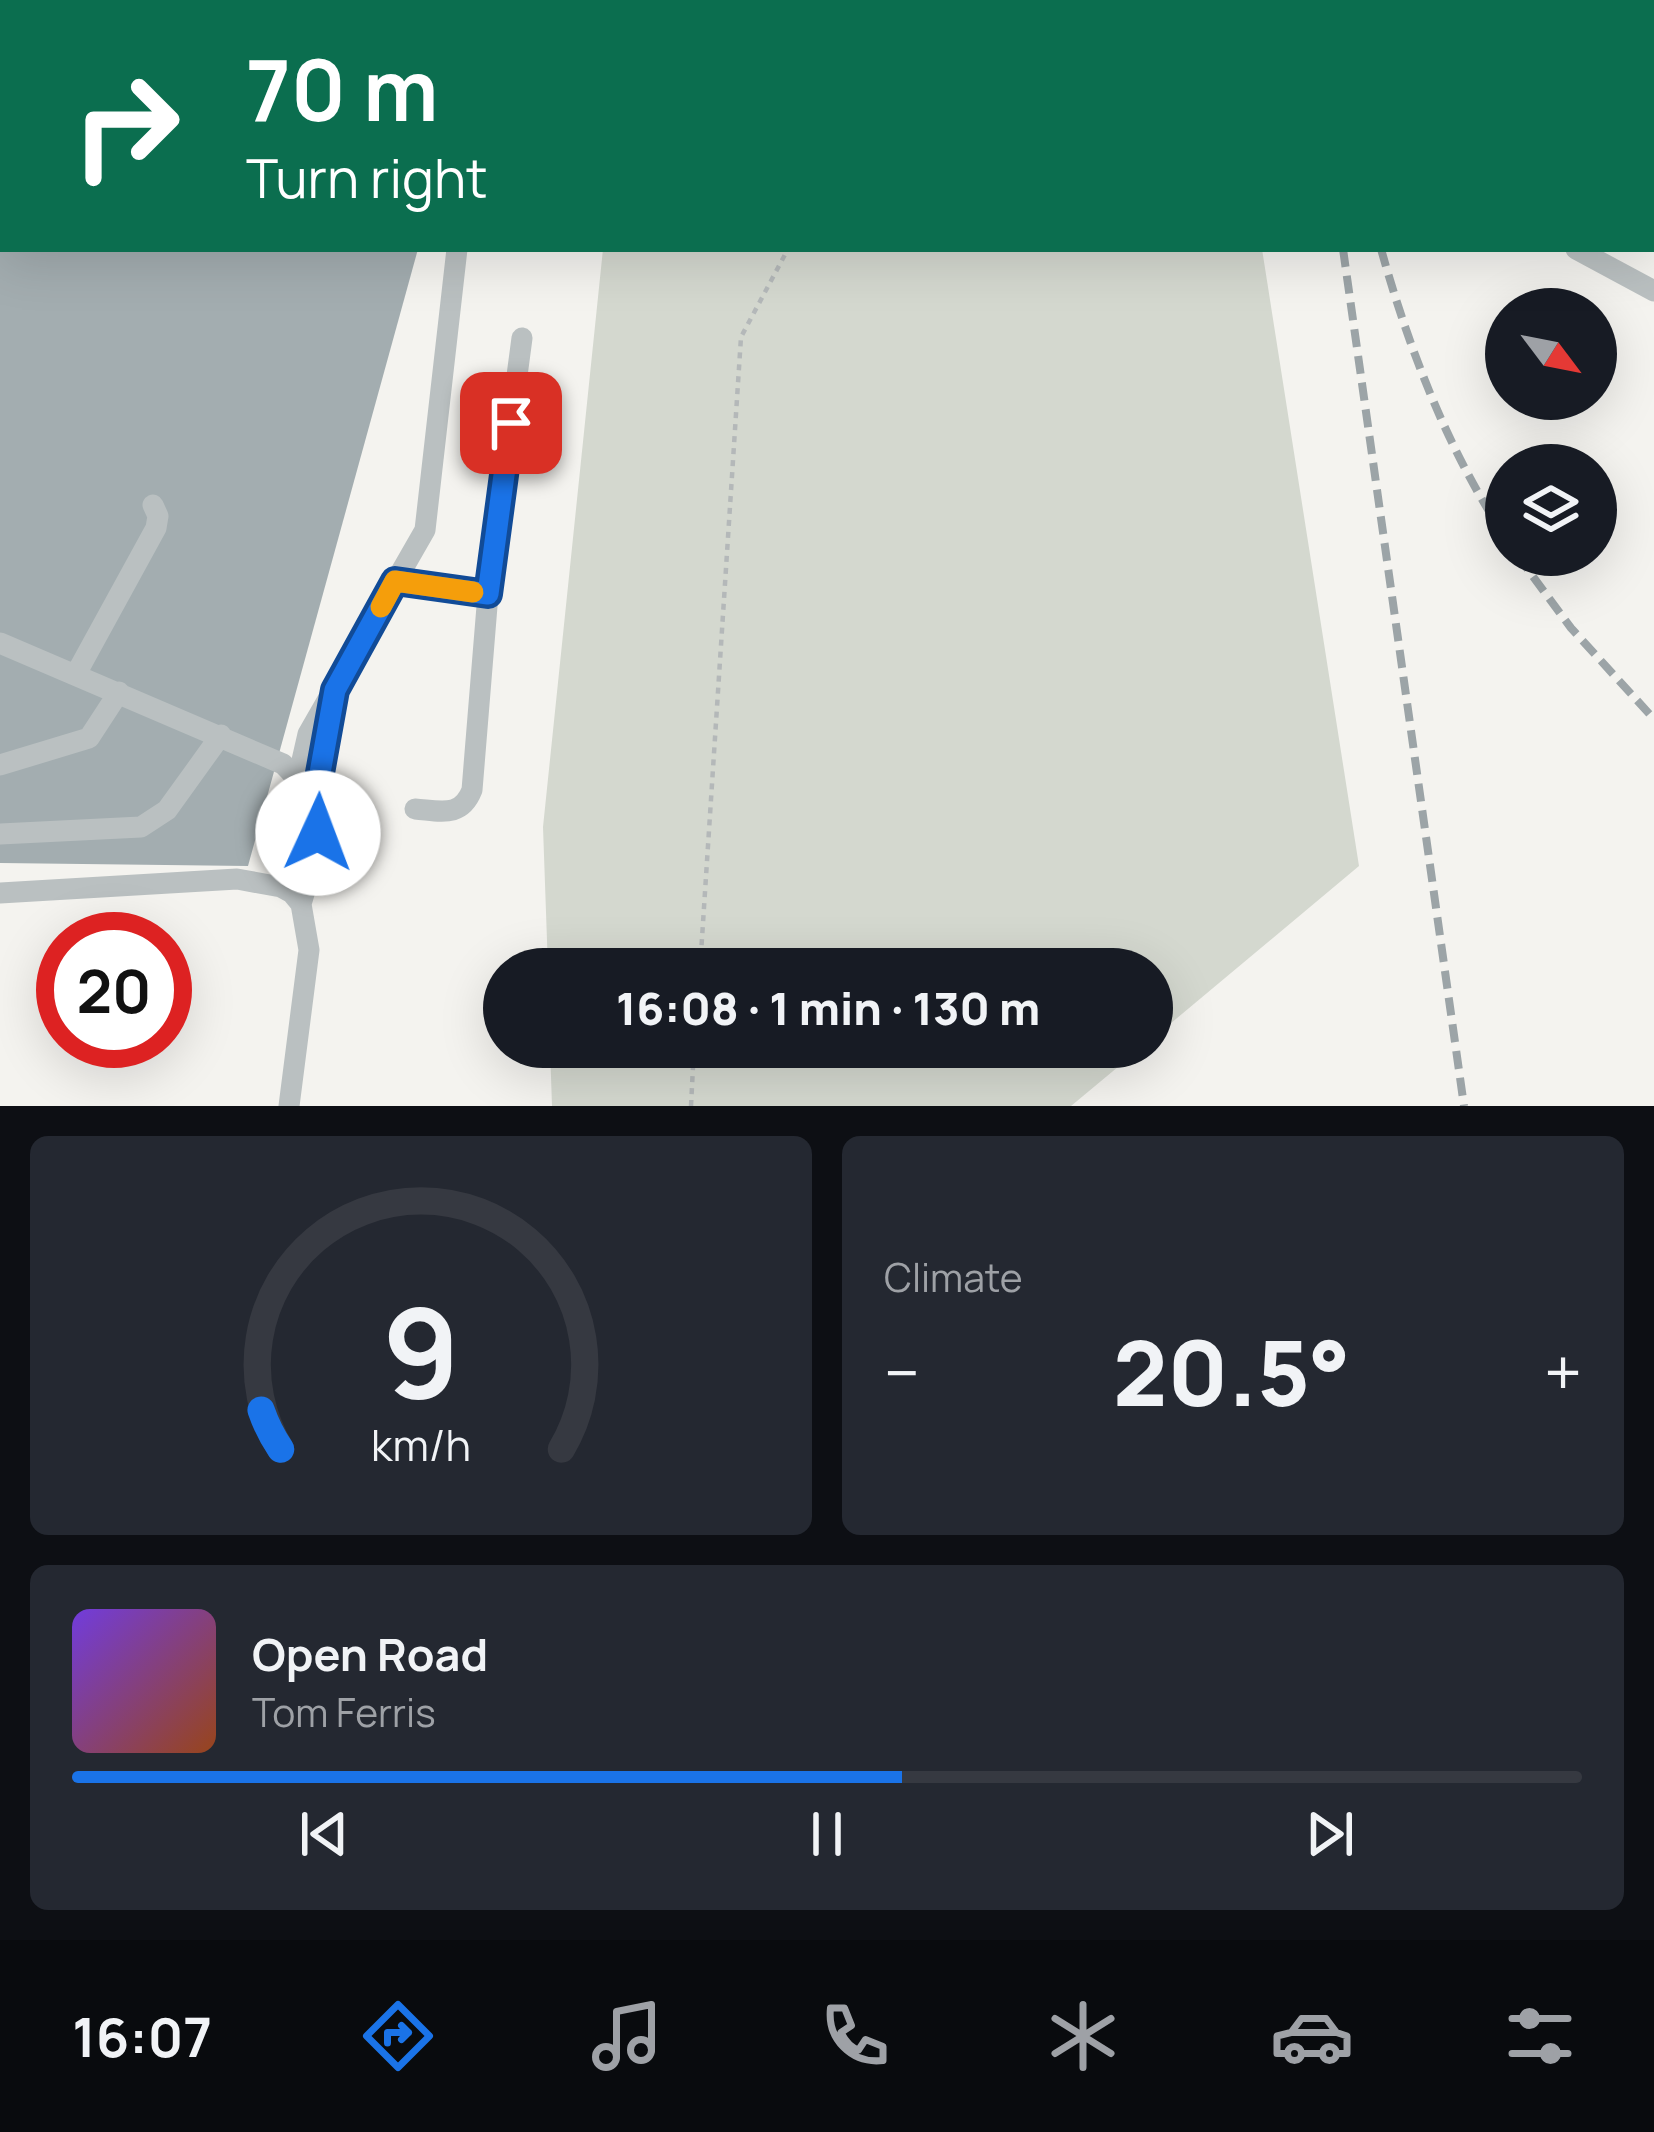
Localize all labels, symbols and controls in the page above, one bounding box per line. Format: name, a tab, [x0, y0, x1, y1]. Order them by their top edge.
text: 70 m	[246, 31, 438, 146]
icon: right	[48, 48, 204, 204]
text: Turn right	[246, 140, 488, 214]
north arrow	[1485, 288, 1617, 420]
map controls	[1485, 288, 1617, 576]
pin	[460, 372, 562, 474]
icon: arrive	[478, 390, 544, 456]
button: layers	[1485, 444, 1617, 576]
position arrow	[255, 770, 381, 896]
speed limit sign: 20	[36, 912, 192, 1068]
text: 16:08 · 1 min · 130 m	[616, 977, 1040, 1039]
text: Climate	[884, 1250, 1023, 1304]
text: 9	[382, 1265, 460, 1435]
text: 20.5°	[1113, 1310, 1350, 1433]
text: −	[884, 1327, 920, 1417]
text: +	[1544, 1327, 1582, 1417]
text: km/h	[371, 1414, 471, 1473]
text: Open Road	[252, 1623, 488, 1685]
text: Tom Ferris	[252, 1685, 436, 1739]
icon: previous	[291, 1801, 357, 1867]
icon: pause	[794, 1801, 860, 1867]
icon: next	[1297, 1801, 1363, 1867]
icon: directions	[356, 1994, 440, 2078]
icon: music	[585, 1994, 669, 2078]
icon: phone	[813, 1994, 897, 2078]
icon: climate	[1041, 1994, 1125, 2078]
icon: car	[1270, 1994, 1354, 2078]
icon: filters	[1498, 1994, 1582, 2078]
text: 16:07	[72, 1999, 212, 2073]

